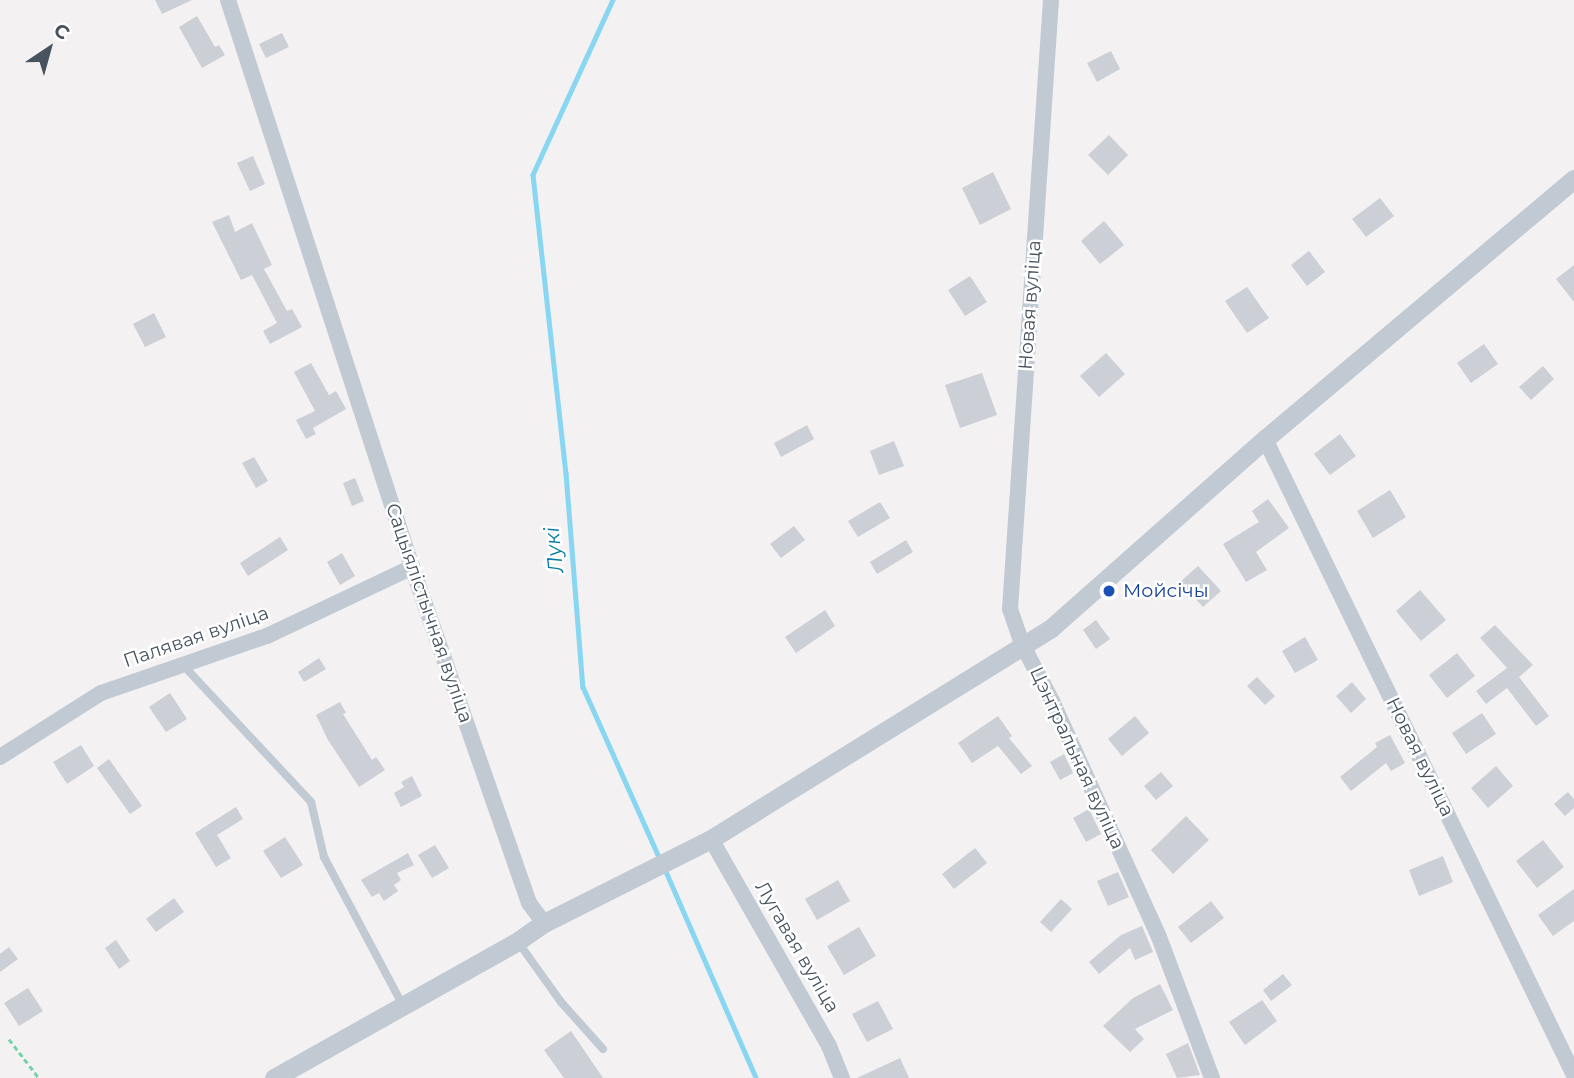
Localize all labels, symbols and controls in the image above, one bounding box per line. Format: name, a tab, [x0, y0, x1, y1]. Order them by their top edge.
north arrow	[14, 14, 84, 84]
text: С	[49, 18, 74, 45]
street label: Новая вуліца	[1014, 239, 1046, 371]
street label: Сацыялістычная вуліца	[381, 500, 477, 726]
water label: Лукі	[539, 526, 569, 574]
place label: Мойсічы	[1123, 580, 1209, 602]
marker: Мойсічы	[1101, 583, 1117, 599]
street label: Палявая вуліца	[120, 601, 272, 673]
street label: Цэнтральная вуліца	[1025, 663, 1129, 853]
street label: Новая вуліца	[1381, 694, 1459, 820]
street label: Лугавая вуліца	[750, 877, 844, 1017]

